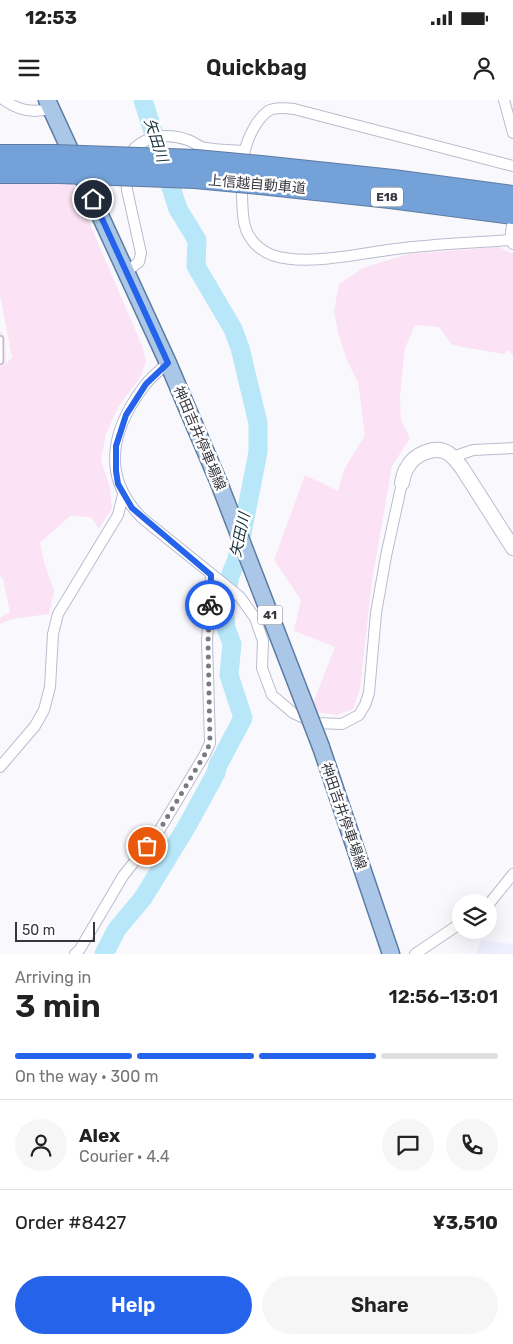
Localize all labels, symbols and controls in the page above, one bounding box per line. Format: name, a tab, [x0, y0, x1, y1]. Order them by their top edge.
text: 12:53	[25, 6, 77, 29]
icon: menu	[15, 54, 43, 82]
text: Quickbag	[206, 54, 307, 81]
icon: person	[470, 54, 498, 82]
water label: 矢田川	[140, 116, 172, 166]
street label: 上信越自動車道	[207, 172, 307, 197]
pin	[72, 178, 114, 220]
icon: home	[79, 185, 107, 213]
road number: E18	[371, 188, 403, 206]
street label: 神田吉井停車場線	[170, 383, 229, 493]
water label: 矢田川	[227, 509, 254, 559]
courier	[185, 580, 235, 630]
icon: bike	[196, 591, 224, 619]
road number: 41	[258, 606, 282, 624]
street label: 神田吉井停車場線	[317, 760, 370, 872]
pin	[126, 825, 168, 867]
icon: bag	[133, 832, 161, 860]
map controls	[452, 894, 497, 939]
button: layers	[452, 894, 497, 939]
scale bar	[15, 919, 95, 942]
text: 50 m	[22, 922, 55, 939]
text: Arriving in	[15, 968, 91, 987]
text: 12:56–13:01	[389, 985, 498, 1008]
text: 3 min	[15, 987, 101, 1025]
text: On the way · 300 m	[15, 1067, 158, 1086]
button: person	[15, 1119, 67, 1171]
button: chat	[382, 1119, 434, 1171]
button: phone	[446, 1119, 498, 1171]
text: Alex	[79, 1124, 120, 1147]
text: Courier · 4.4	[79, 1147, 170, 1166]
text: Order #8427	[15, 1211, 126, 1234]
text: ¥3,510	[433, 1211, 498, 1234]
button: Help	[15, 1276, 252, 1334]
button: Share	[262, 1276, 498, 1334]

